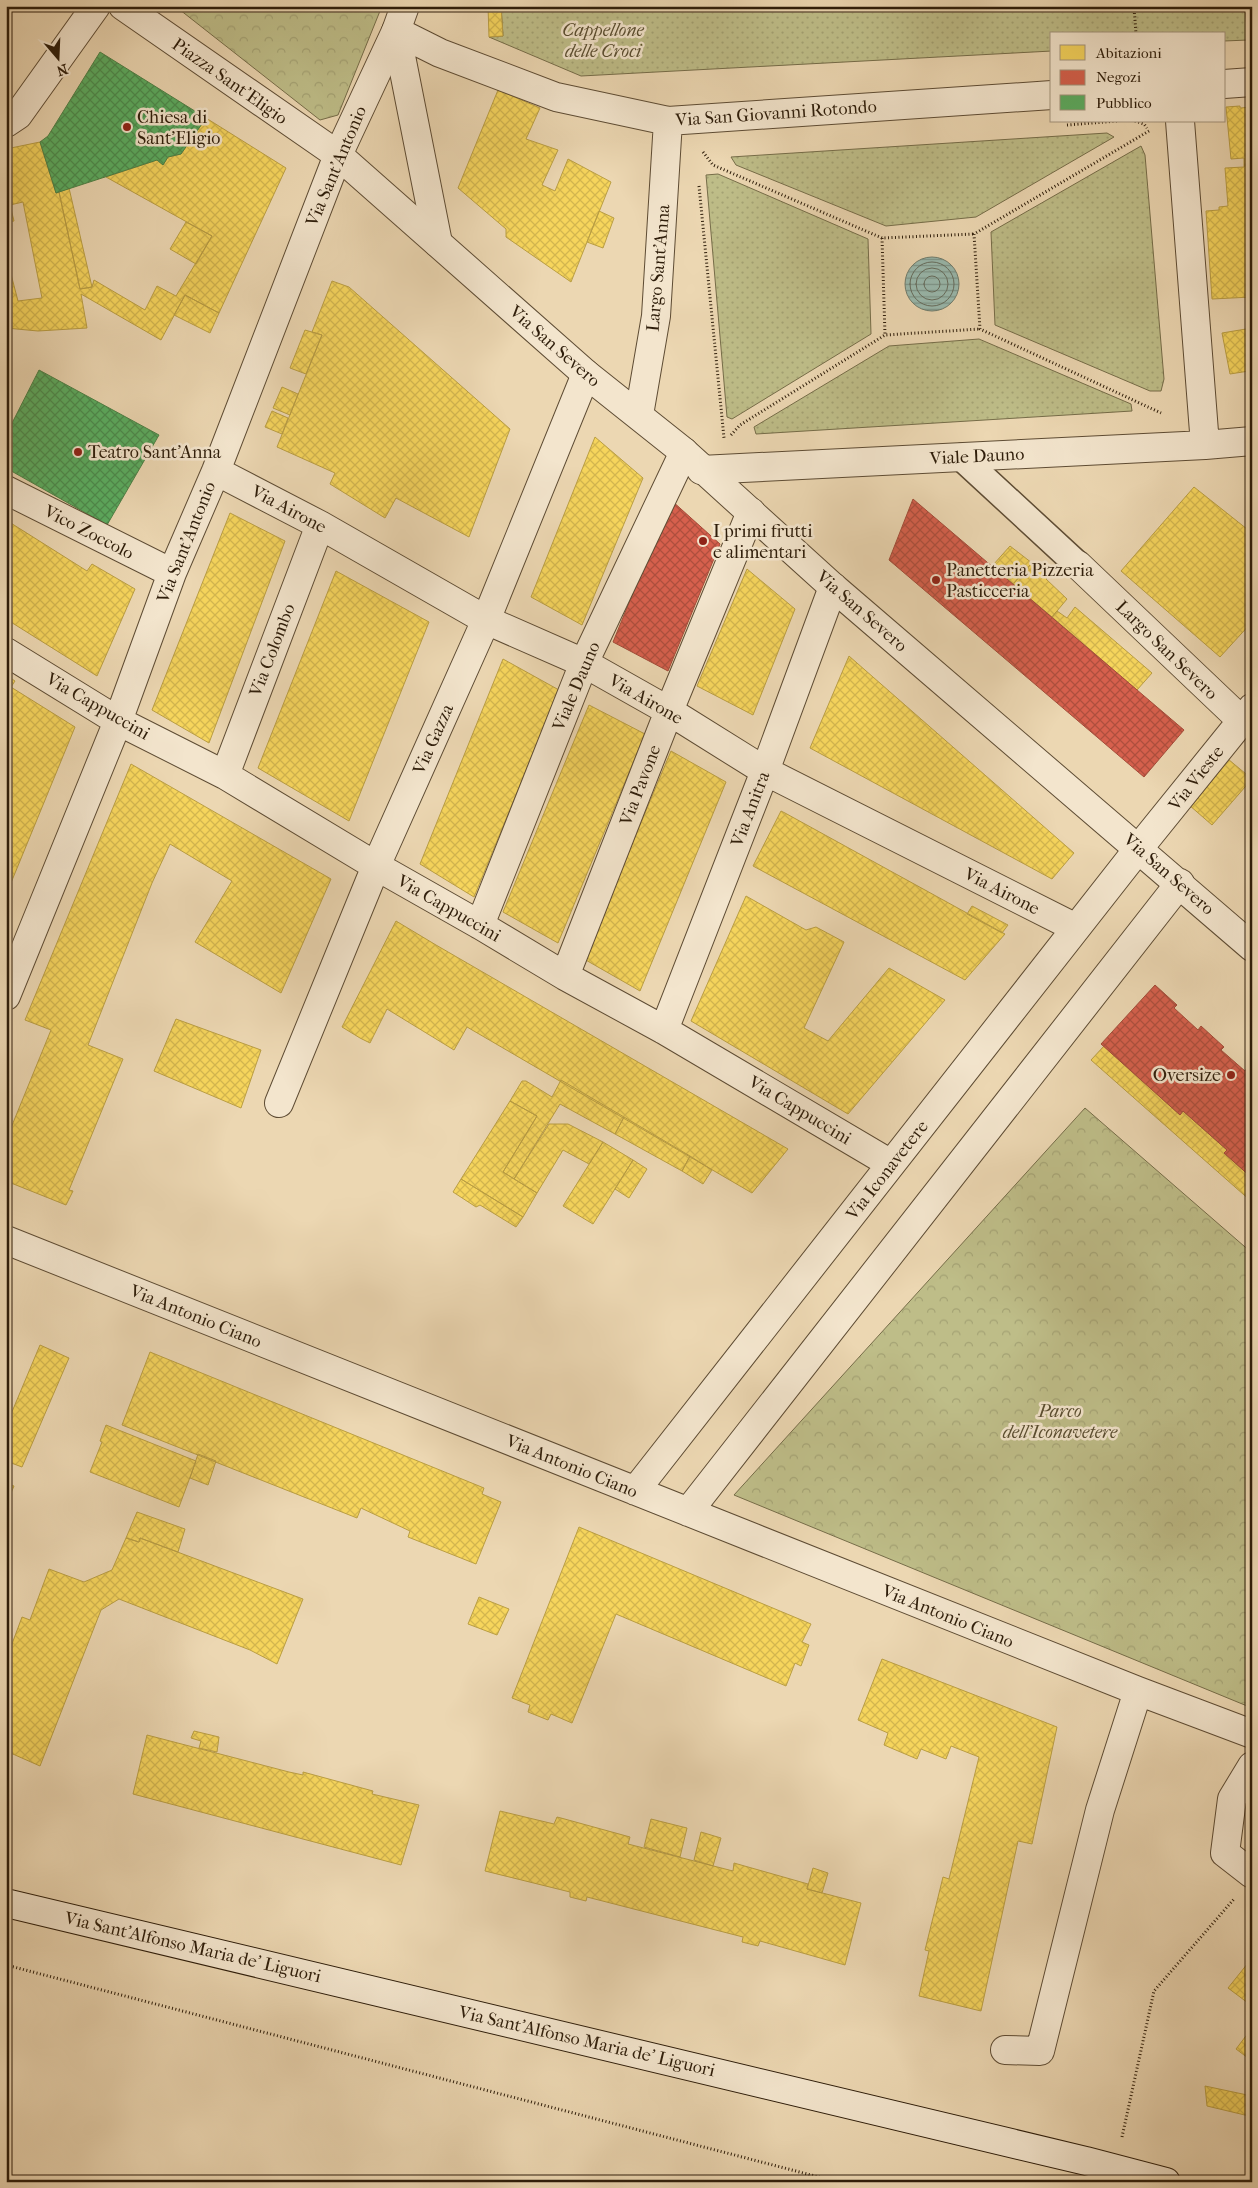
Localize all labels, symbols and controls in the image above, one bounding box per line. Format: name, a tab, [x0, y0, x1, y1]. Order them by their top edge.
park label: Cappellone delle Croci	[562, 20, 645, 62]
north arrow	[32, 32, 82, 82]
legend	[1050, 32, 1226, 122]
street label: Piazza Sant'Eligio	[168, 34, 291, 129]
text: Abitazioni	[1095, 44, 1162, 62]
text: N	[54, 60, 70, 80]
text: Negozi	[1096, 68, 1142, 86]
text: Pubblico	[1096, 94, 1152, 112]
street label: Via San Giovanni Rotondo	[674, 96, 877, 131]
street label: Via Sant'Antonio	[301, 103, 371, 230]
place label: Chiesa di Sant'Eligio	[137, 107, 220, 149]
marker: Chiesa di Sant'Eligio	[121, 121, 133, 133]
street label: Largo Sant'Anna	[642, 203, 675, 333]
street label: Via San Severo	[504, 301, 604, 391]
place label: Teatro Sant'Anna	[88, 442, 222, 463]
street label: Viale Dauno	[928, 444, 1025, 470]
marker: Teatro Sant'Anna	[72, 446, 84, 458]
street label: Via Sant'Antonio	[152, 479, 220, 607]
street label: Via Airone	[247, 480, 330, 538]
street label: Vico Zoccolo	[39, 500, 137, 564]
place label: I primi frutti e alimentari	[713, 521, 813, 563]
marker: I primi frutti e alimentari	[697, 535, 709, 547]
place label: Panetteria Pizzeria Pasticceria	[946, 560, 1094, 602]
street label: Via San Severo	[811, 566, 911, 656]
marker: Panetteria Pizzeria Pasticceria	[930, 574, 942, 586]
street label: Largo San Severo	[1111, 596, 1222, 704]
street label: Via Colombo	[245, 601, 300, 700]
street label: Viale Dauno	[548, 639, 605, 735]
street label: Via Cappuccini	[41, 668, 154, 745]
street label: Via Airone	[604, 669, 687, 729]
street label: Via Gazza	[408, 700, 458, 778]
street label: Via Vieste	[1164, 741, 1228, 816]
street label: Via Pavone	[615, 742, 665, 829]
street label: Via Anitra	[726, 768, 775, 851]
street label: Via San Severo	[1118, 829, 1218, 919]
street label: Via Airone	[960, 863, 1043, 919]
street label: Via Cappuccini	[392, 870, 505, 947]
place label: Oversize	[1153, 1065, 1221, 1086]
marker: Oversize	[1225, 1069, 1237, 1081]
street label: Via Cappuccini	[744, 1071, 855, 1150]
street label: Via Iconavetere	[841, 1116, 933, 1225]
street label: Via Antonio Ciano	[126, 1280, 265, 1352]
park label: Parco dell'Iconavetere	[1003, 1401, 1118, 1443]
street label: Via Antonio Ciano	[502, 1430, 641, 1502]
street label: Via Antonio Ciano	[878, 1580, 1017, 1652]
street label: Via Sant'Alfonso Maria de' Liguori	[62, 1908, 324, 1987]
street label: Via Sant'Alfonso Maria de' Liguori	[456, 2002, 718, 2081]

